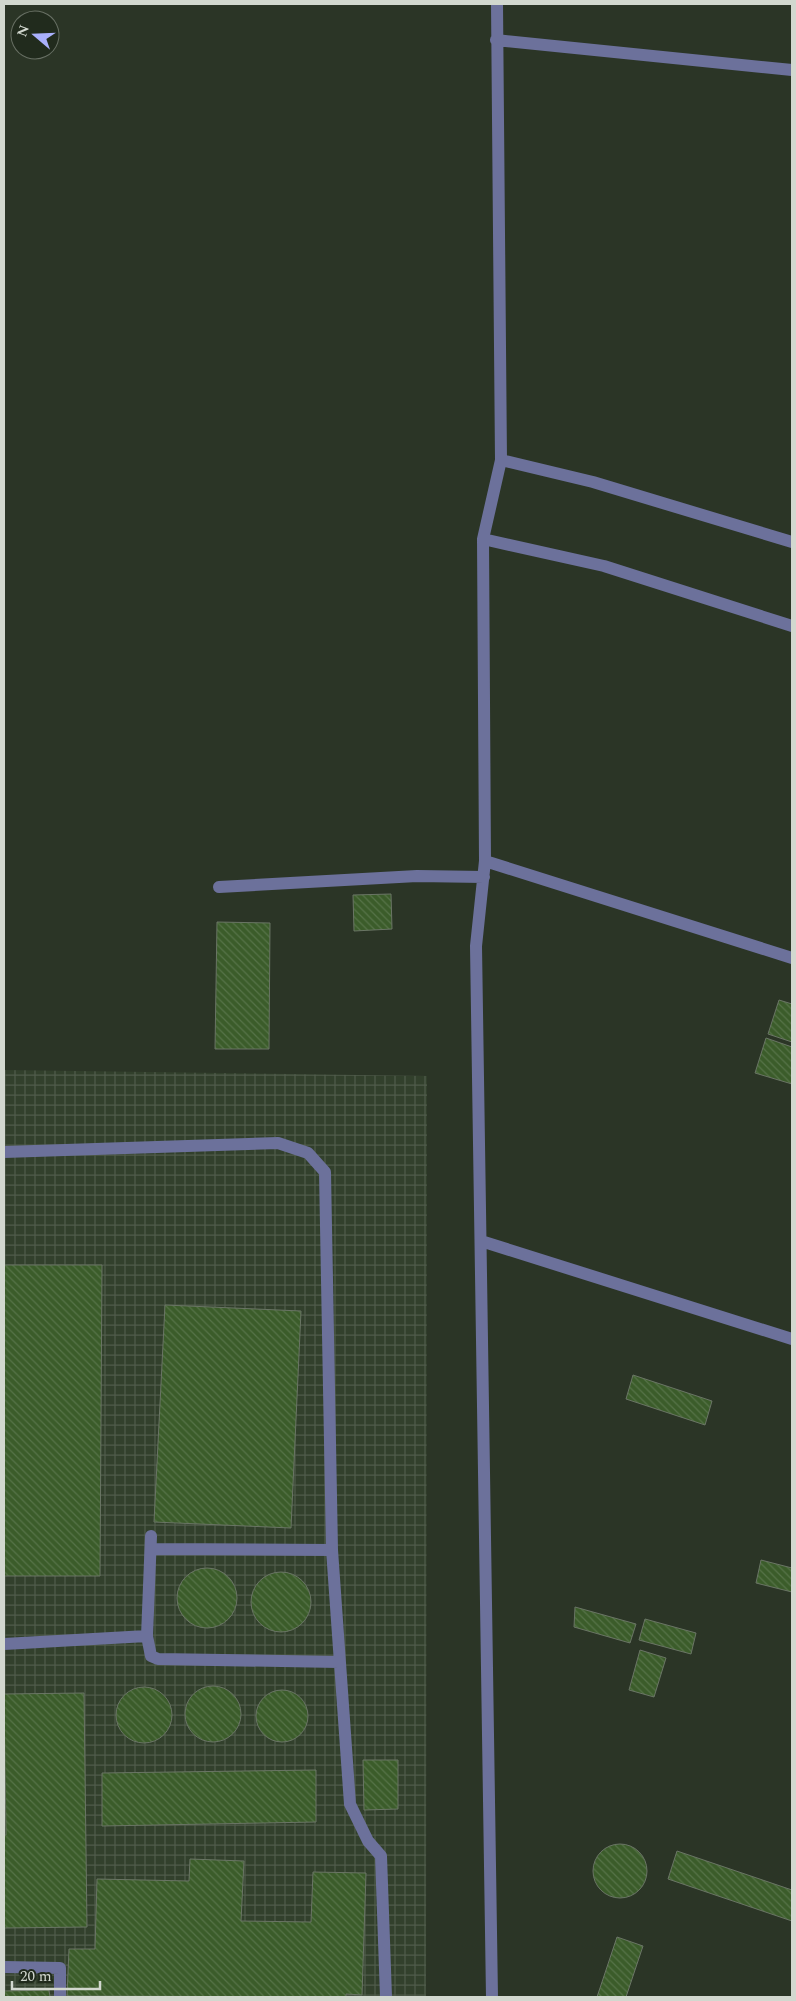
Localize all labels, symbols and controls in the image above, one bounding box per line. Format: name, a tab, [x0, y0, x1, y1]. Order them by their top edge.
north arrow	[10, 10, 60, 60]
text: N	[11, 22, 35, 40]
scale bar	[12, 1958, 100, 1990]
text: 20 m	[20, 1965, 52, 1988]

